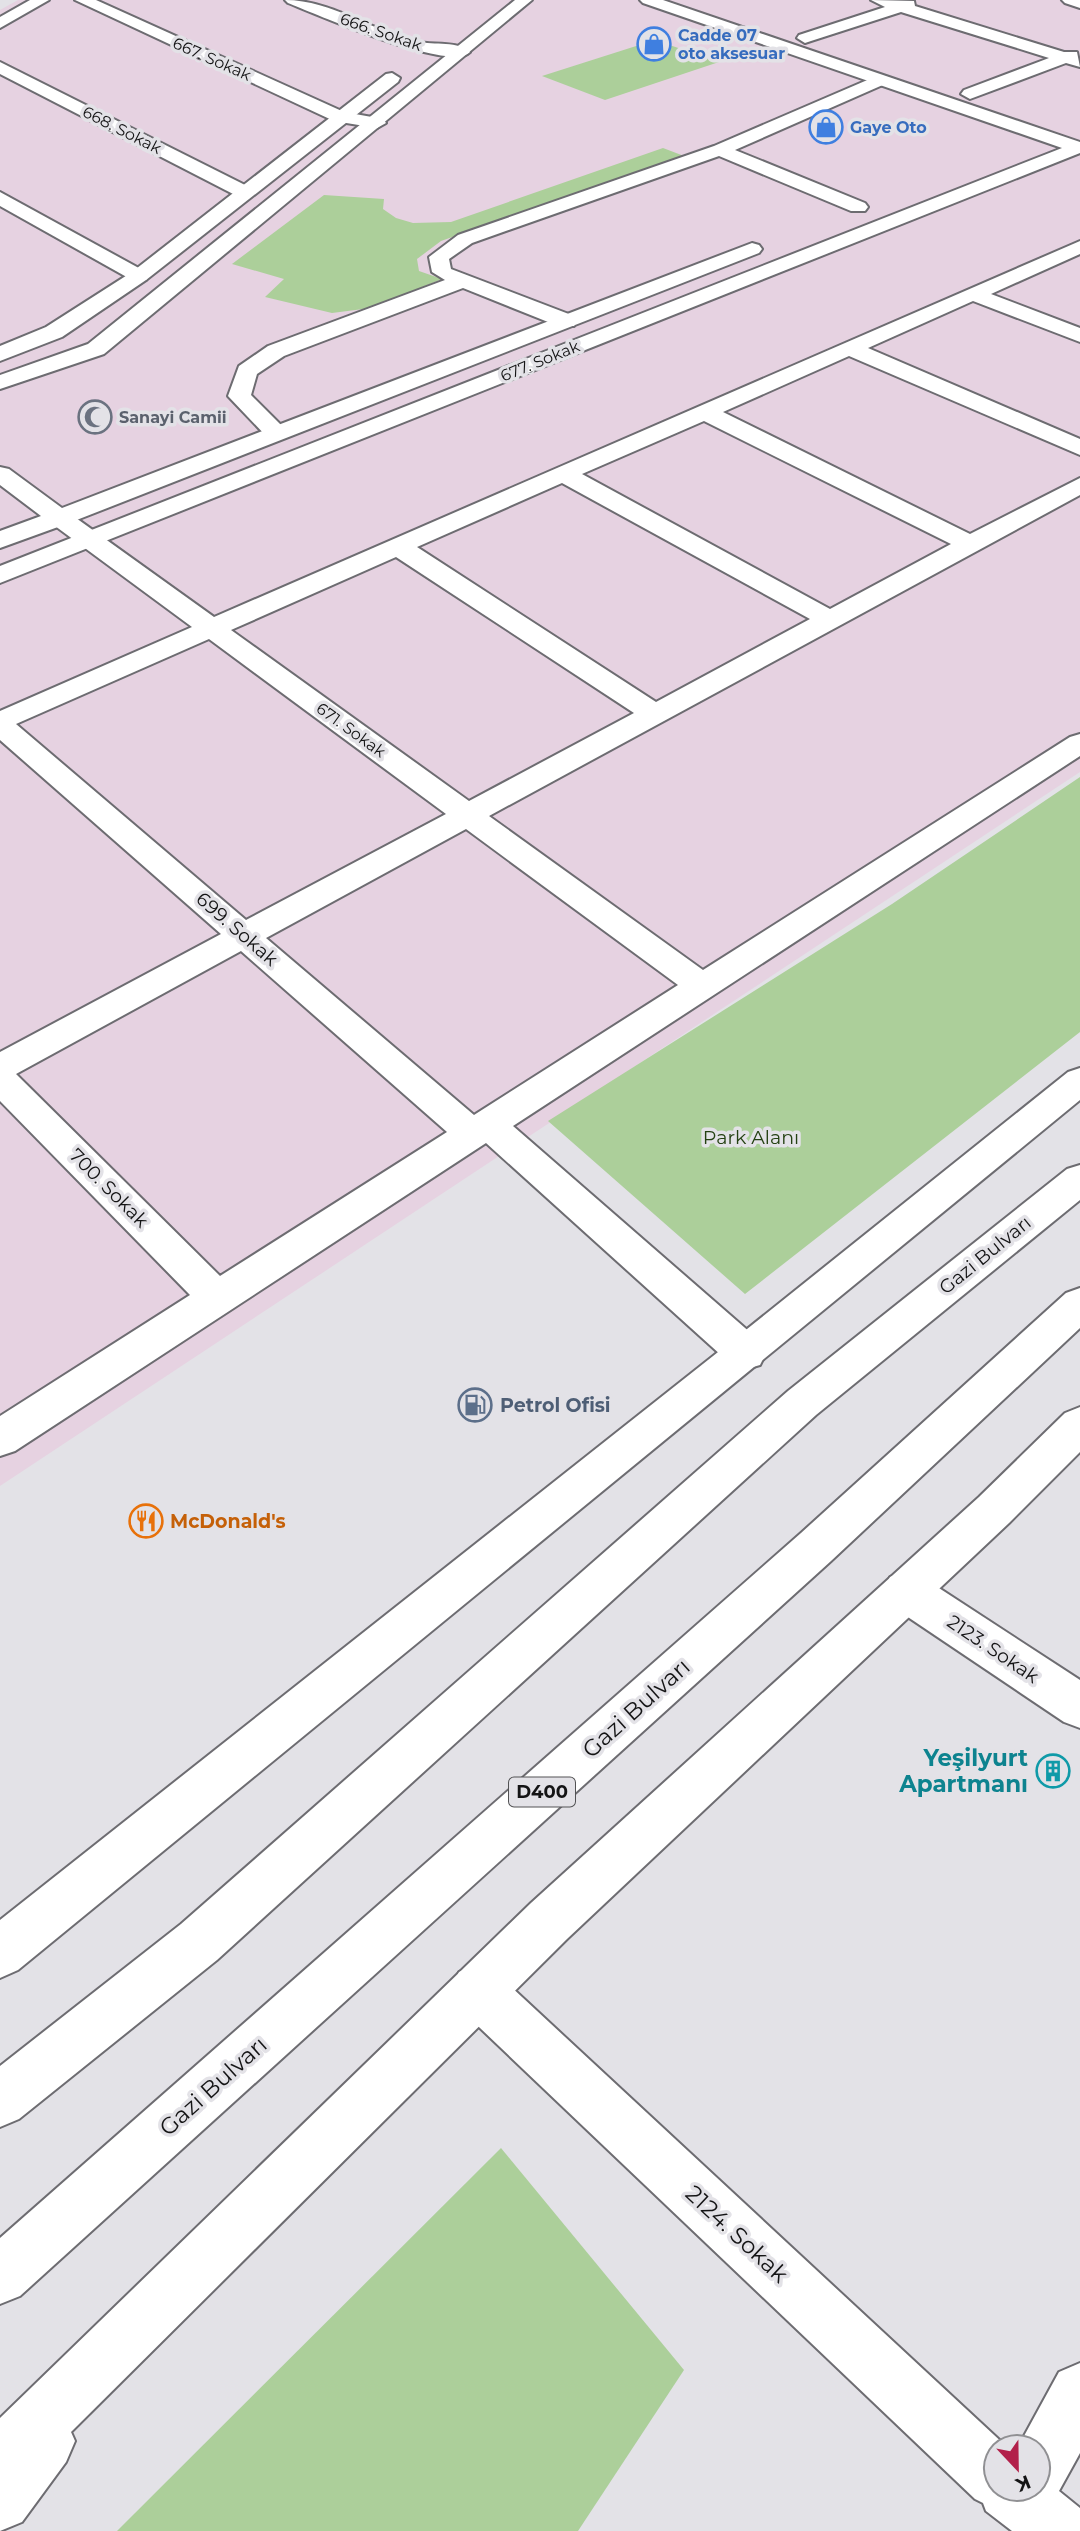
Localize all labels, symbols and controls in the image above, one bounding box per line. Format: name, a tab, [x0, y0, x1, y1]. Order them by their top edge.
street label: 666. Sokak	[338, 9, 425, 55]
shop icon: Cadde 07 oto aksesuar	[635, 25, 673, 63]
place label: Cadde 07 oto aksesuar	[678, 26, 785, 63]
street label: 667. Sokak	[170, 33, 255, 85]
street label: 668. Sokak	[79, 102, 165, 158]
shop icon: Gaye Oto	[807, 108, 845, 146]
place label: Gaye Oto	[850, 118, 927, 137]
street label: 677. Sokak	[498, 336, 583, 385]
mosque icon: Sanayi Camii	[76, 398, 114, 436]
place label: Sanayi Camii	[119, 408, 227, 427]
street label: 671. Sokak	[313, 699, 390, 762]
street label: 699. Sokak	[191, 887, 283, 971]
park label: Park Alanı	[703, 1126, 799, 1149]
street label: 700. Sokak	[65, 1144, 154, 1233]
street label: Gazi Bulvarı	[934, 1211, 1036, 1299]
fuel station icon: Petrol Ofisi	[456, 1386, 494, 1424]
place label: Petrol Ofisi	[500, 1394, 611, 1417]
restaurant icon: McDonald's	[127, 1502, 165, 1540]
place label: McDonald's	[170, 1510, 286, 1533]
street label: 2123. Sokak	[943, 1610, 1044, 1688]
street label: Gazi Bulvarı	[576, 1652, 696, 1764]
place label: Yeşilyurt Apartmanı	[898, 1744, 1028, 1798]
building icon: Yeşilyurt Apartmanı	[1034, 1752, 1072, 1790]
road number: D400	[509, 1778, 575, 1806]
street label: Gazi Bulvarı	[153, 2030, 273, 2142]
street label: 2124. Sokak	[680, 2179, 794, 2289]
north arrow	[982, 2433, 1052, 2503]
text: K	[1011, 2470, 1034, 2497]

